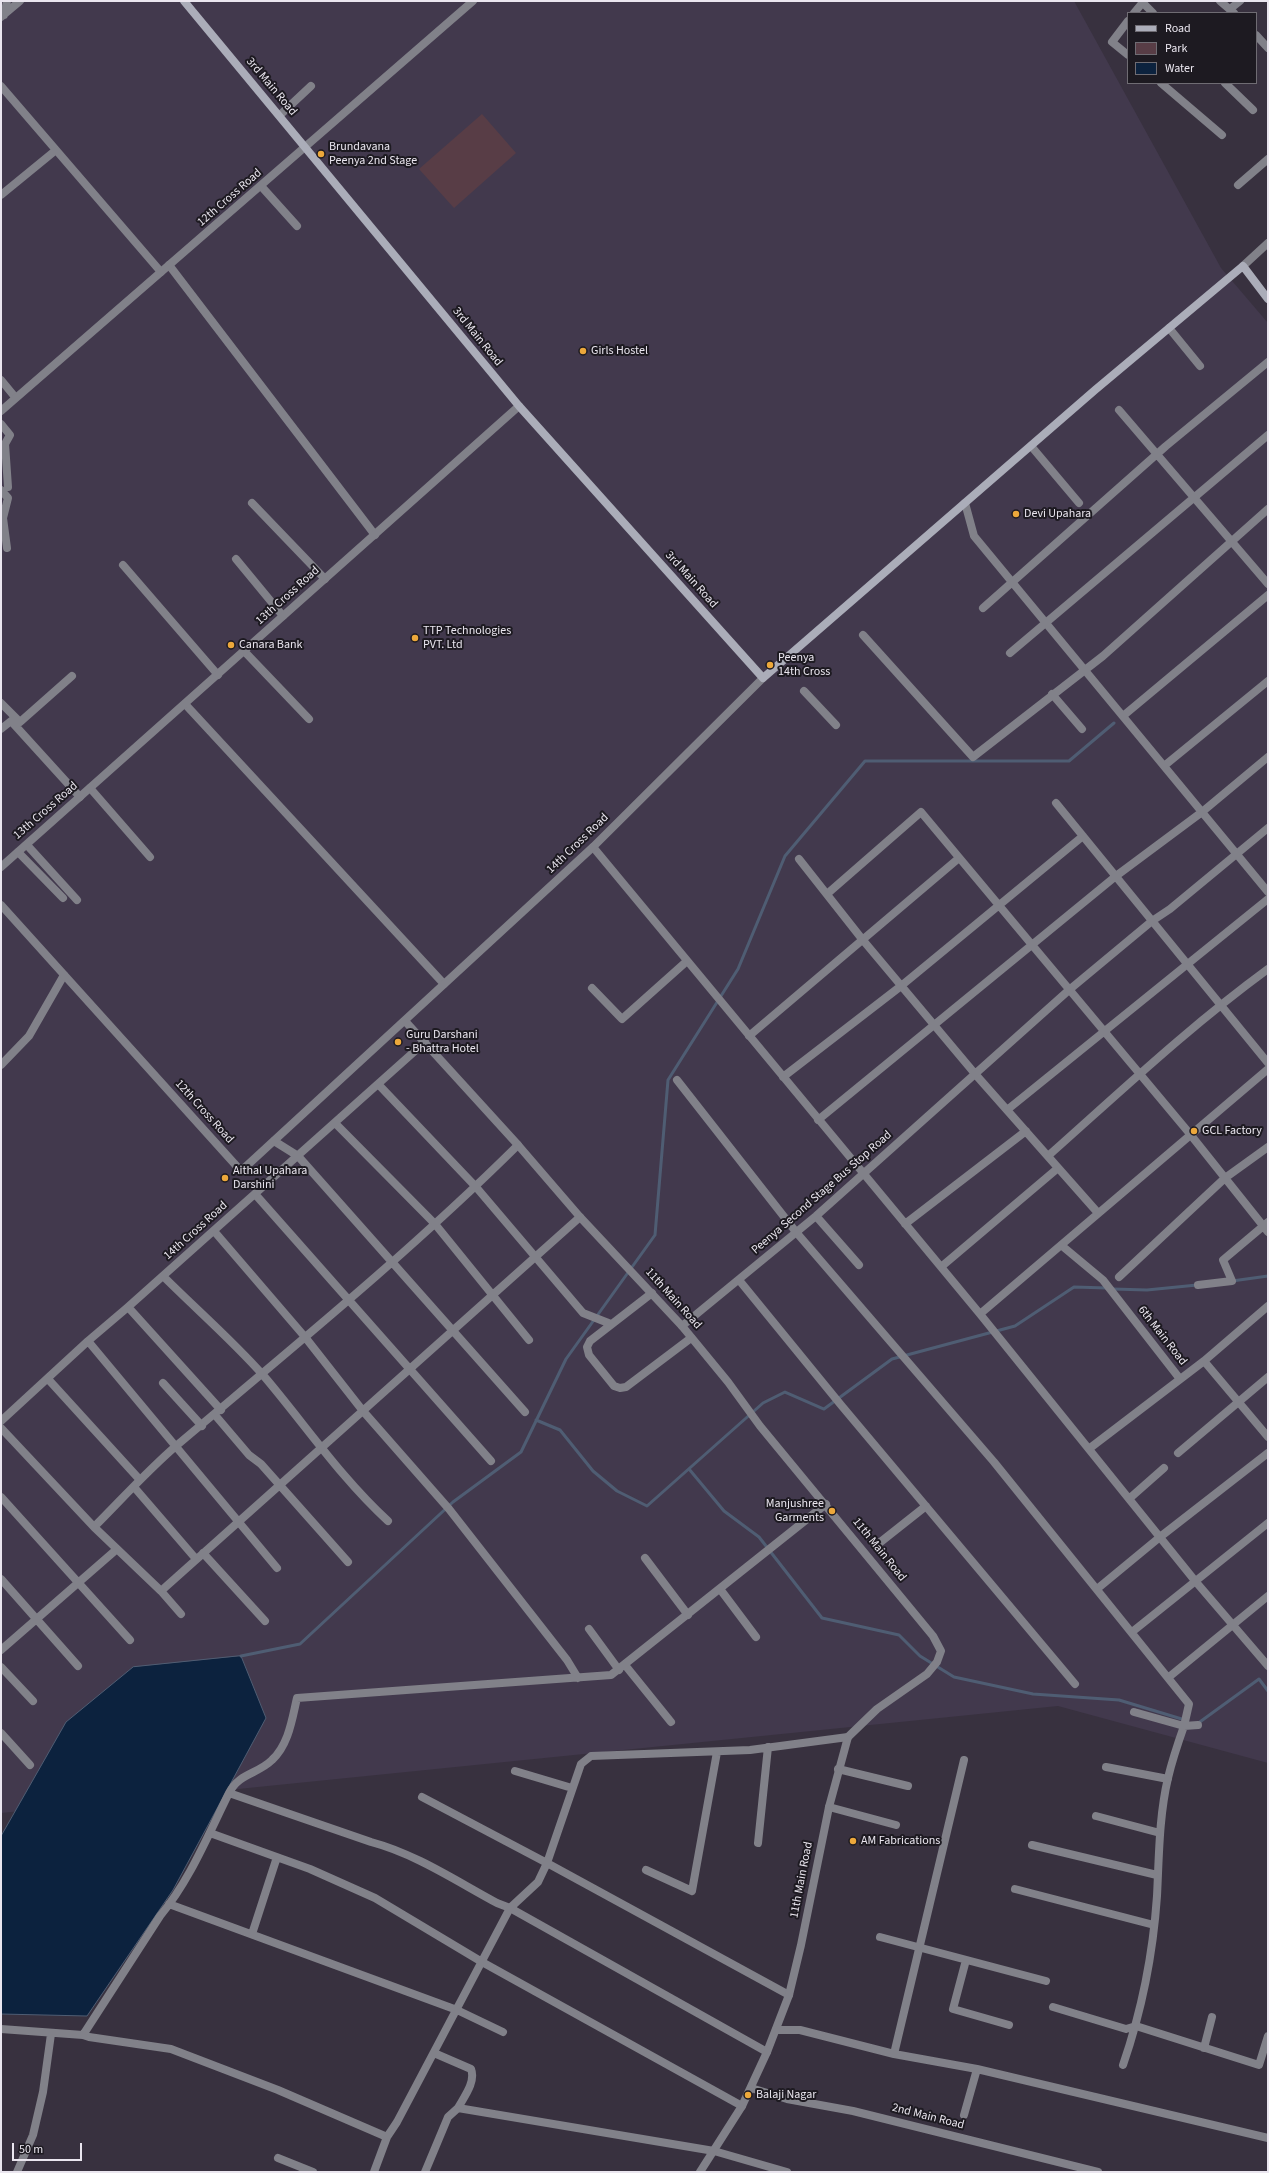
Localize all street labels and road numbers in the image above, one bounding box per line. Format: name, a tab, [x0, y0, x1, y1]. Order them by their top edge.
street label: 3rd Main Road	[243, 55, 299, 119]
street label: 12th Cross Road	[195, 166, 265, 230]
street label: 3rd Main Road	[449, 305, 505, 369]
street label: 3rd Main Road	[662, 549, 720, 611]
street label: 13th Cross Road	[253, 564, 323, 628]
street label: 13th Cross Road	[11, 779, 81, 843]
street label: 14th Cross Road	[544, 811, 612, 877]
street label: 12th Cross Road	[172, 1077, 236, 1147]
street label: Peenya Second Stage Bus Stop Road	[749, 1128, 895, 1258]
street label: 14th Cross Road	[161, 1199, 231, 1263]
street label: 11th Main Road	[642, 1265, 704, 1333]
street label: 6th Main Road	[1134, 1303, 1190, 1369]
street label: 11th Main Road	[849, 1515, 909, 1585]
street label: 11th Main Road	[788, 1841, 816, 1919]
street label: 2nd Main Road	[890, 2101, 966, 2133]

